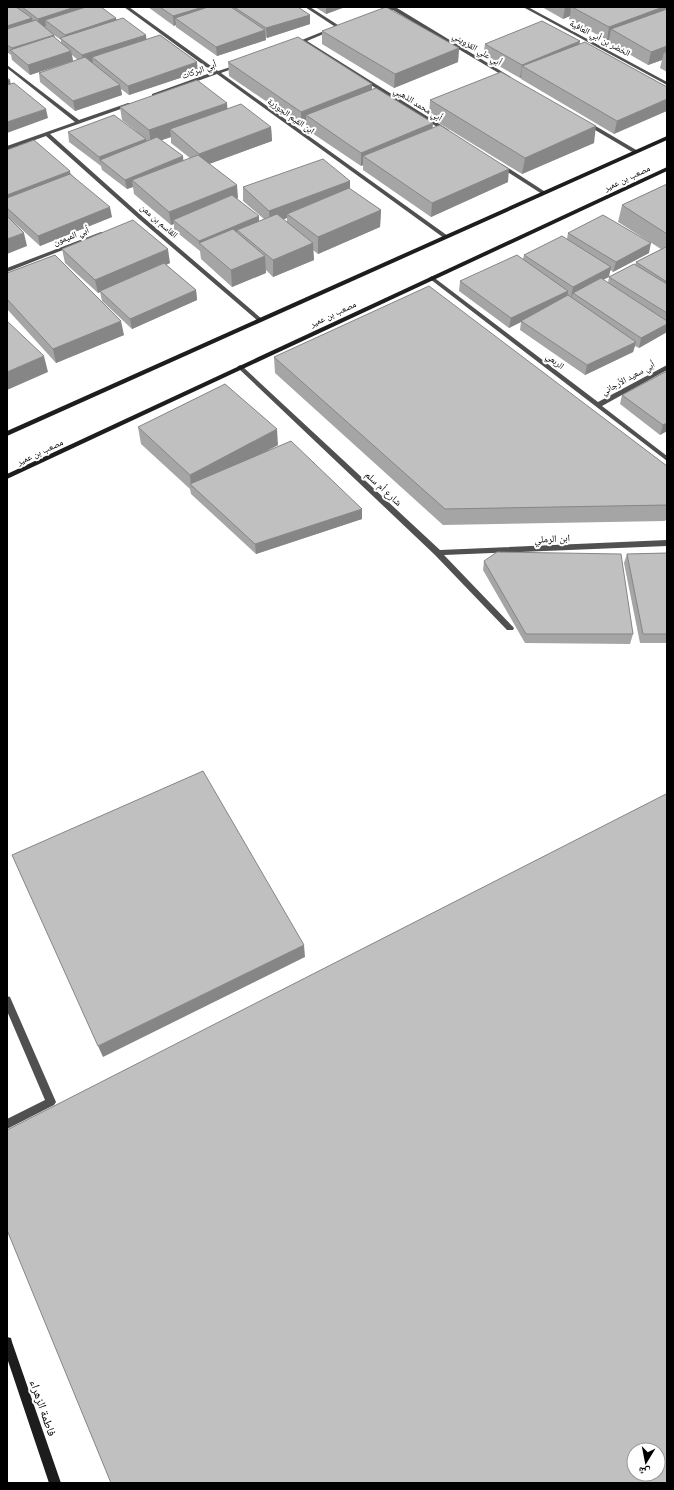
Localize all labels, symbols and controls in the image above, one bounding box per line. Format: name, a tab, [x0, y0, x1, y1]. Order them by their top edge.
street label: الخضر بن أبي العافية	[567, 17, 632, 60]
street label: أبي علي القزويني	[449, 30, 504, 70]
street label: أبي البركات	[180, 58, 219, 83]
street label: أبي محمد الذهبي	[391, 84, 445, 125]
street label: ابن القيم الجوزية	[265, 95, 317, 137]
street label: مصعب بن عمير	[601, 162, 652, 194]
street label: القاسم بن معن	[138, 201, 180, 241]
street label: أبي الميمون	[51, 224, 91, 249]
street label: مصعب بن عمير	[307, 298, 358, 330]
street label: الربعي	[543, 350, 567, 373]
street label: أبي سعيد الأرجاني	[599, 358, 658, 399]
street label: مصعب بن عمير	[14, 436, 65, 468]
street label: شارع أم سلم	[362, 468, 405, 510]
street label: ابن الرملي	[534, 531, 570, 547]
street label: فاطمة الزهراء	[27, 1378, 60, 1438]
north arrow	[626, 1442, 666, 1482]
text: ش	[637, 1463, 651, 1480]

